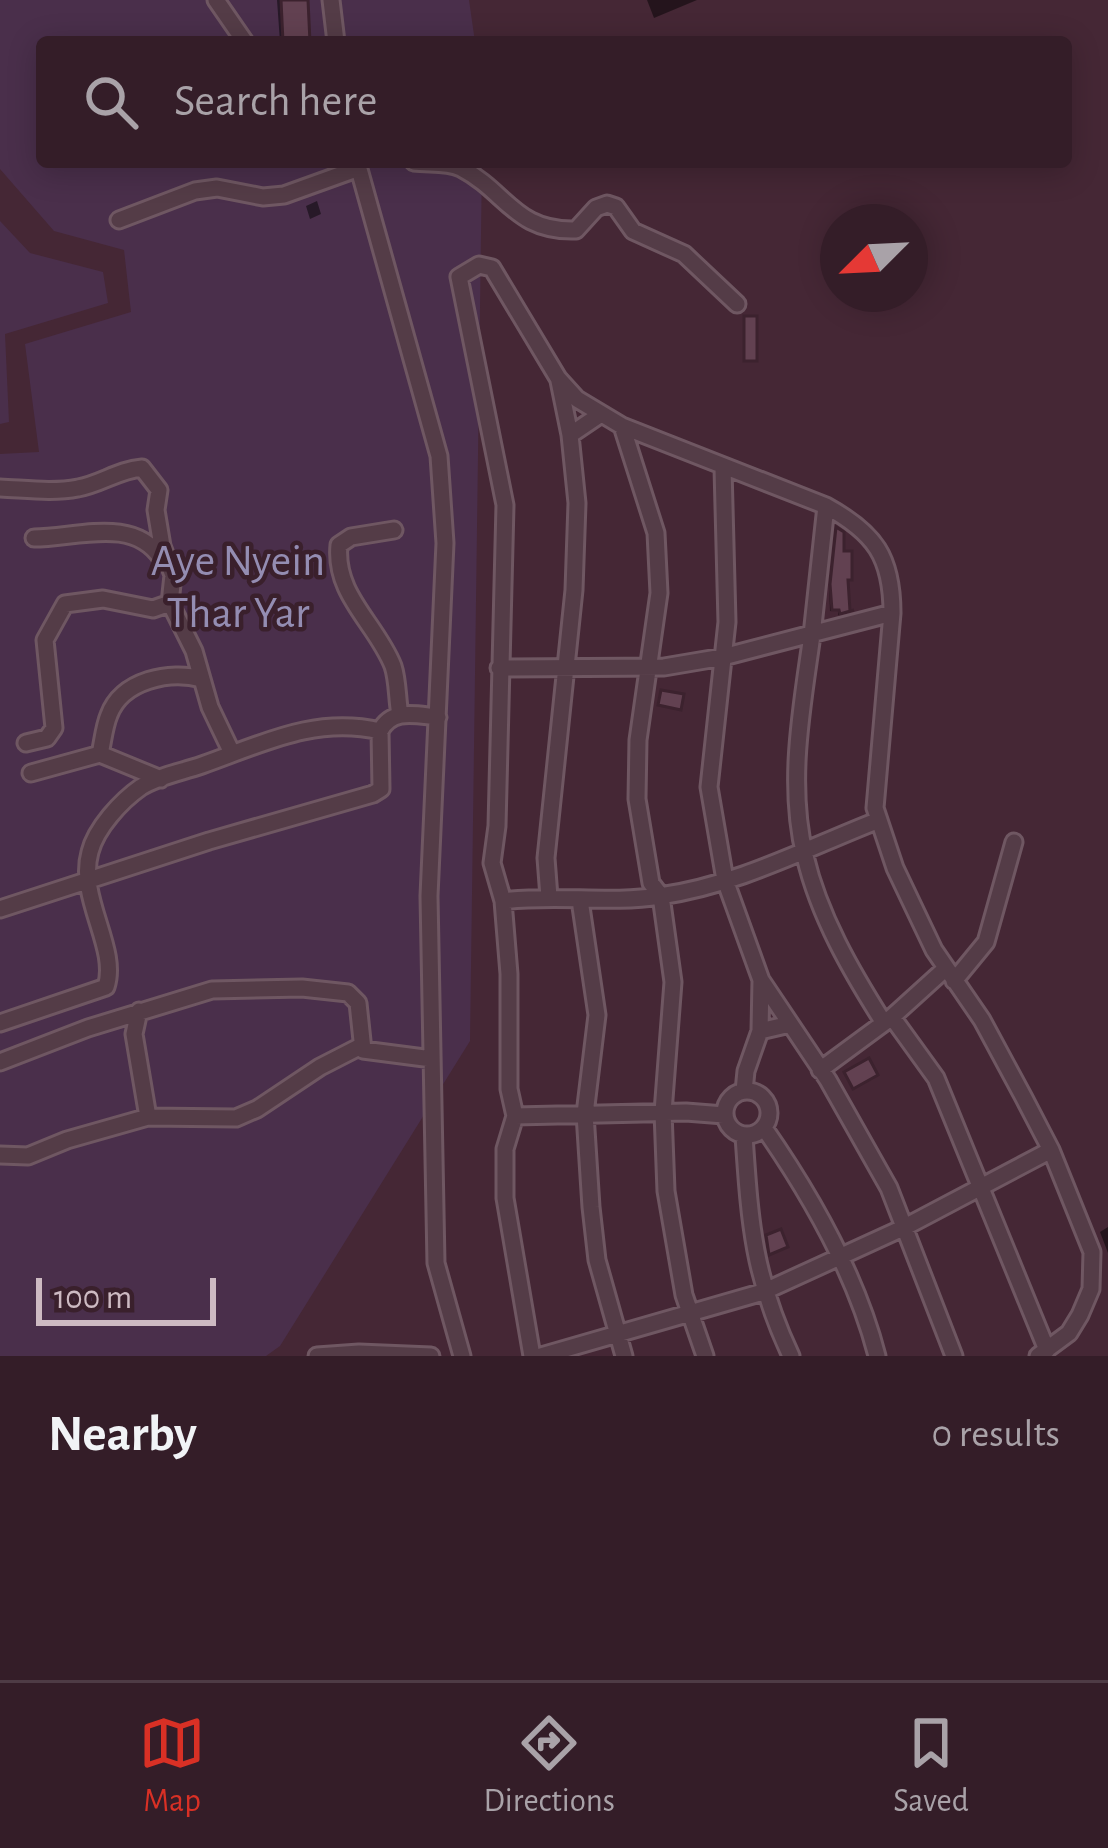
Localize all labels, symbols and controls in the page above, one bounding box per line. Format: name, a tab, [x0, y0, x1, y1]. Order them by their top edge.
search box	[36, 36, 1072, 168]
icon: search	[78, 69, 144, 135]
text: Search here	[174, 79, 377, 124]
north arrow	[820, 204, 928, 312]
park label: Aye Nyein Thar Yar	[151, 539, 325, 636]
scale bar	[36, 1272, 216, 1325]
text: 100 m	[54, 1282, 132, 1315]
text: Nearby	[48, 1409, 197, 1460]
text: 0 results	[932, 1415, 1060, 1454]
tab: Map	[139, 1710, 205, 1822]
tab: Directions	[483, 1710, 615, 1822]
tab: Saved	[893, 1710, 969, 1822]

